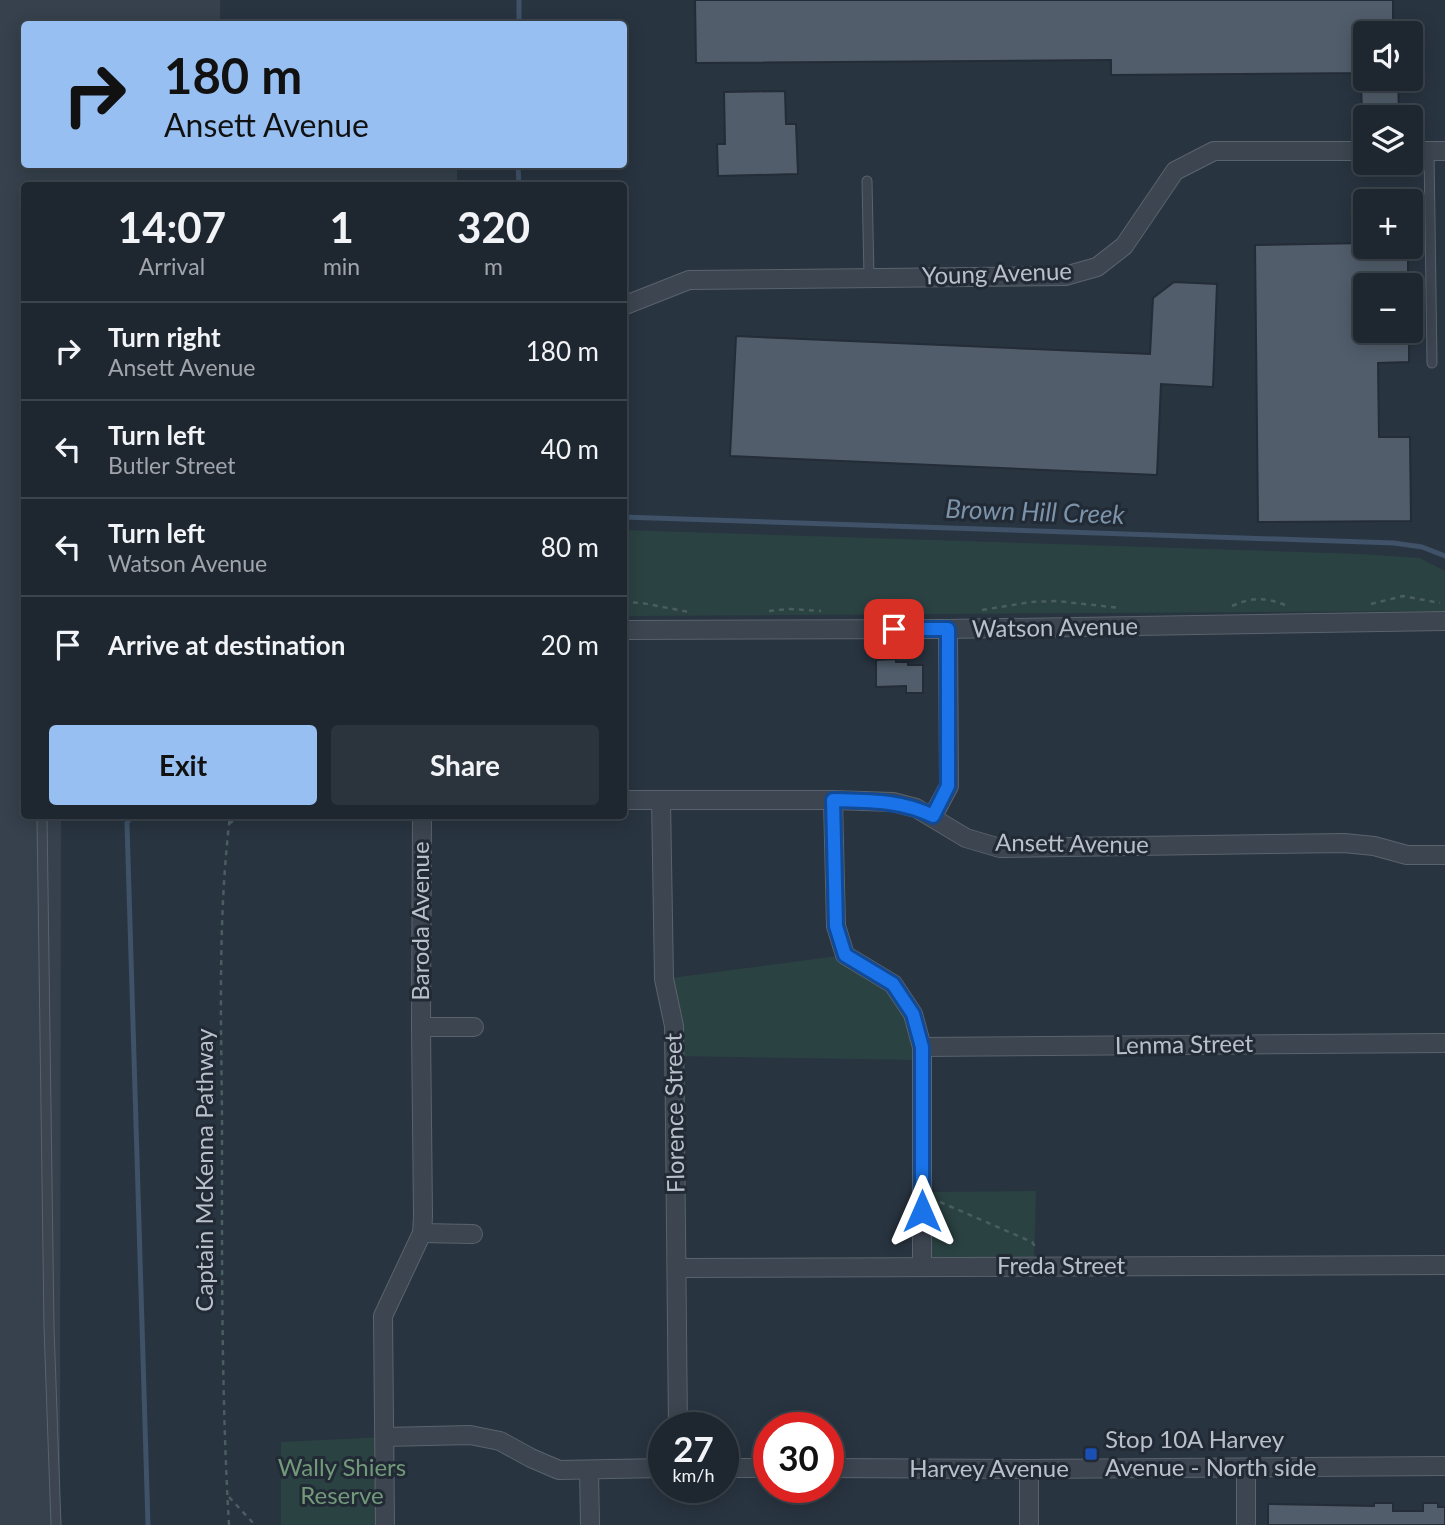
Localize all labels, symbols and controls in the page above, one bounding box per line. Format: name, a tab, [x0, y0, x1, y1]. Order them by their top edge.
map controls	[1353, 21, 1423, 343]
button: sound	[1353, 21, 1423, 91]
text: 180 m	[164, 46, 302, 104]
icon: right	[49, 49, 140, 140]
text: Ansett Avenue	[164, 105, 369, 144]
button: layers	[1353, 105, 1423, 175]
button: +	[1353, 189, 1423, 259]
text: 14:07	[118, 202, 226, 252]
text: 1	[329, 202, 354, 252]
text: 320	[457, 202, 530, 252]
text: Arrival	[139, 252, 205, 280]
text: min	[323, 252, 360, 280]
text: m	[484, 252, 503, 280]
street label: Young Avenue	[921, 255, 1072, 290]
button: −	[1353, 273, 1423, 343]
text: Turn right	[108, 321, 221, 353]
icon: right	[49, 332, 87, 370]
text: 180 m	[526, 335, 599, 367]
text: Ansett Avenue	[108, 353, 255, 381]
text: Turn left	[108, 419, 205, 451]
icon: left	[49, 430, 87, 468]
text: 40 m	[541, 433, 599, 465]
text: Butler Street	[108, 451, 236, 479]
water label: Brown Hill Creek	[945, 492, 1126, 530]
text: Turn left	[108, 517, 205, 549]
icon: left	[49, 528, 87, 566]
text: 80 m	[541, 531, 599, 563]
text: Watson Avenue	[108, 549, 267, 577]
pin	[864, 599, 924, 659]
icon: arrive	[875, 610, 913, 648]
street label: Watson Avenue	[972, 611, 1138, 642]
icon: arrive	[49, 626, 87, 664]
text: Arrive at destination	[108, 629, 345, 661]
text: 20 m	[541, 629, 599, 661]
button: Exit	[49, 725, 317, 805]
button: Share	[331, 725, 599, 805]
street label: Ansett Avenue	[995, 827, 1149, 858]
street label: Baroda Avenue	[405, 841, 434, 1001]
street label: Captain McKenna Pathway	[189, 1028, 218, 1312]
street label: Lenma Street	[1114, 1028, 1254, 1059]
street label: Florence Street	[658, 1032, 689, 1193]
position arrow	[885, 1174, 959, 1248]
street label: Freda Street	[997, 1250, 1125, 1279]
speed limit sign: 30	[753, 1412, 844, 1503]
place label: Stop 10A Harvey Avenue - North side	[1105, 1424, 1316, 1481]
text: 27	[673, 1427, 714, 1469]
marker: Stop 10A Harvey Avenue - North side	[1083, 1446, 1099, 1462]
park label: Wally Shiers Reserve	[278, 1452, 406, 1509]
street label: Harvey Avenue	[909, 1453, 1069, 1482]
text: km/h	[672, 1464, 715, 1486]

